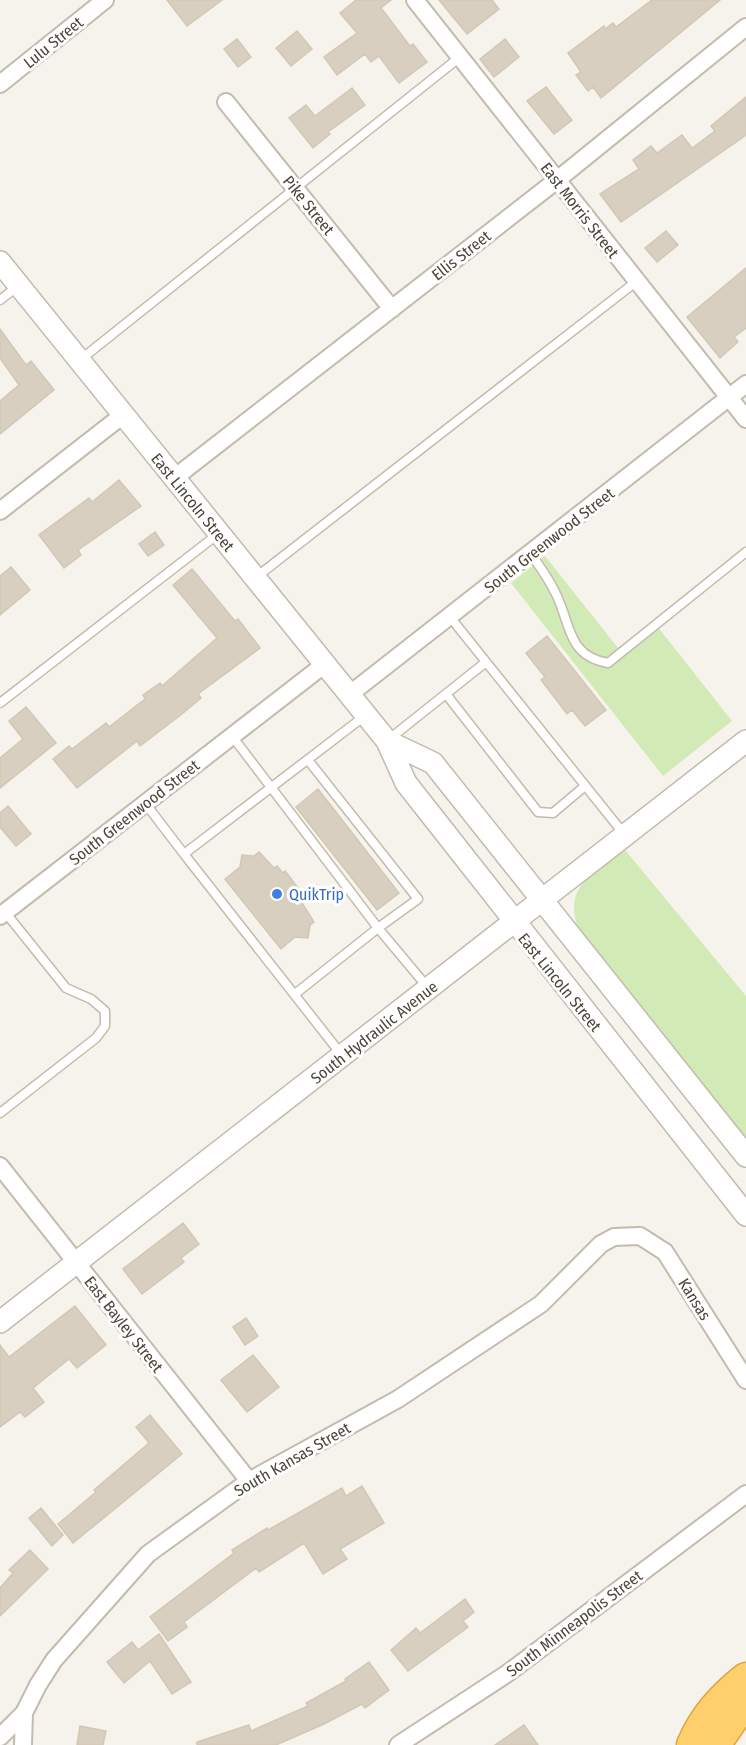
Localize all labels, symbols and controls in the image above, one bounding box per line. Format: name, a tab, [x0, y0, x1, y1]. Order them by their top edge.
street label: Lulu Street	[20, 12, 87, 72]
street label: East Morris Street	[536, 159, 623, 262]
street label: Pike Street	[279, 172, 339, 239]
street label: Ellis Street	[428, 226, 495, 284]
street label: East Lincoln Street	[147, 449, 239, 556]
street label: South Greenwood Street	[481, 483, 619, 597]
street label: South Greenwood Street	[66, 755, 204, 869]
place label: QuikTrip	[289, 885, 344, 904]
marker: QuikTrip	[270, 887, 284, 901]
street label: East Lincoln Street	[514, 929, 606, 1036]
street label: South Hydraulic Avenue	[307, 977, 442, 1088]
street label: East Bayley Street	[80, 1273, 167, 1377]
street label: Kansas	[674, 1275, 715, 1324]
street label: South Kansas Street	[231, 1418, 354, 1500]
street label: South Minneapolis Street	[503, 1566, 647, 1681]

